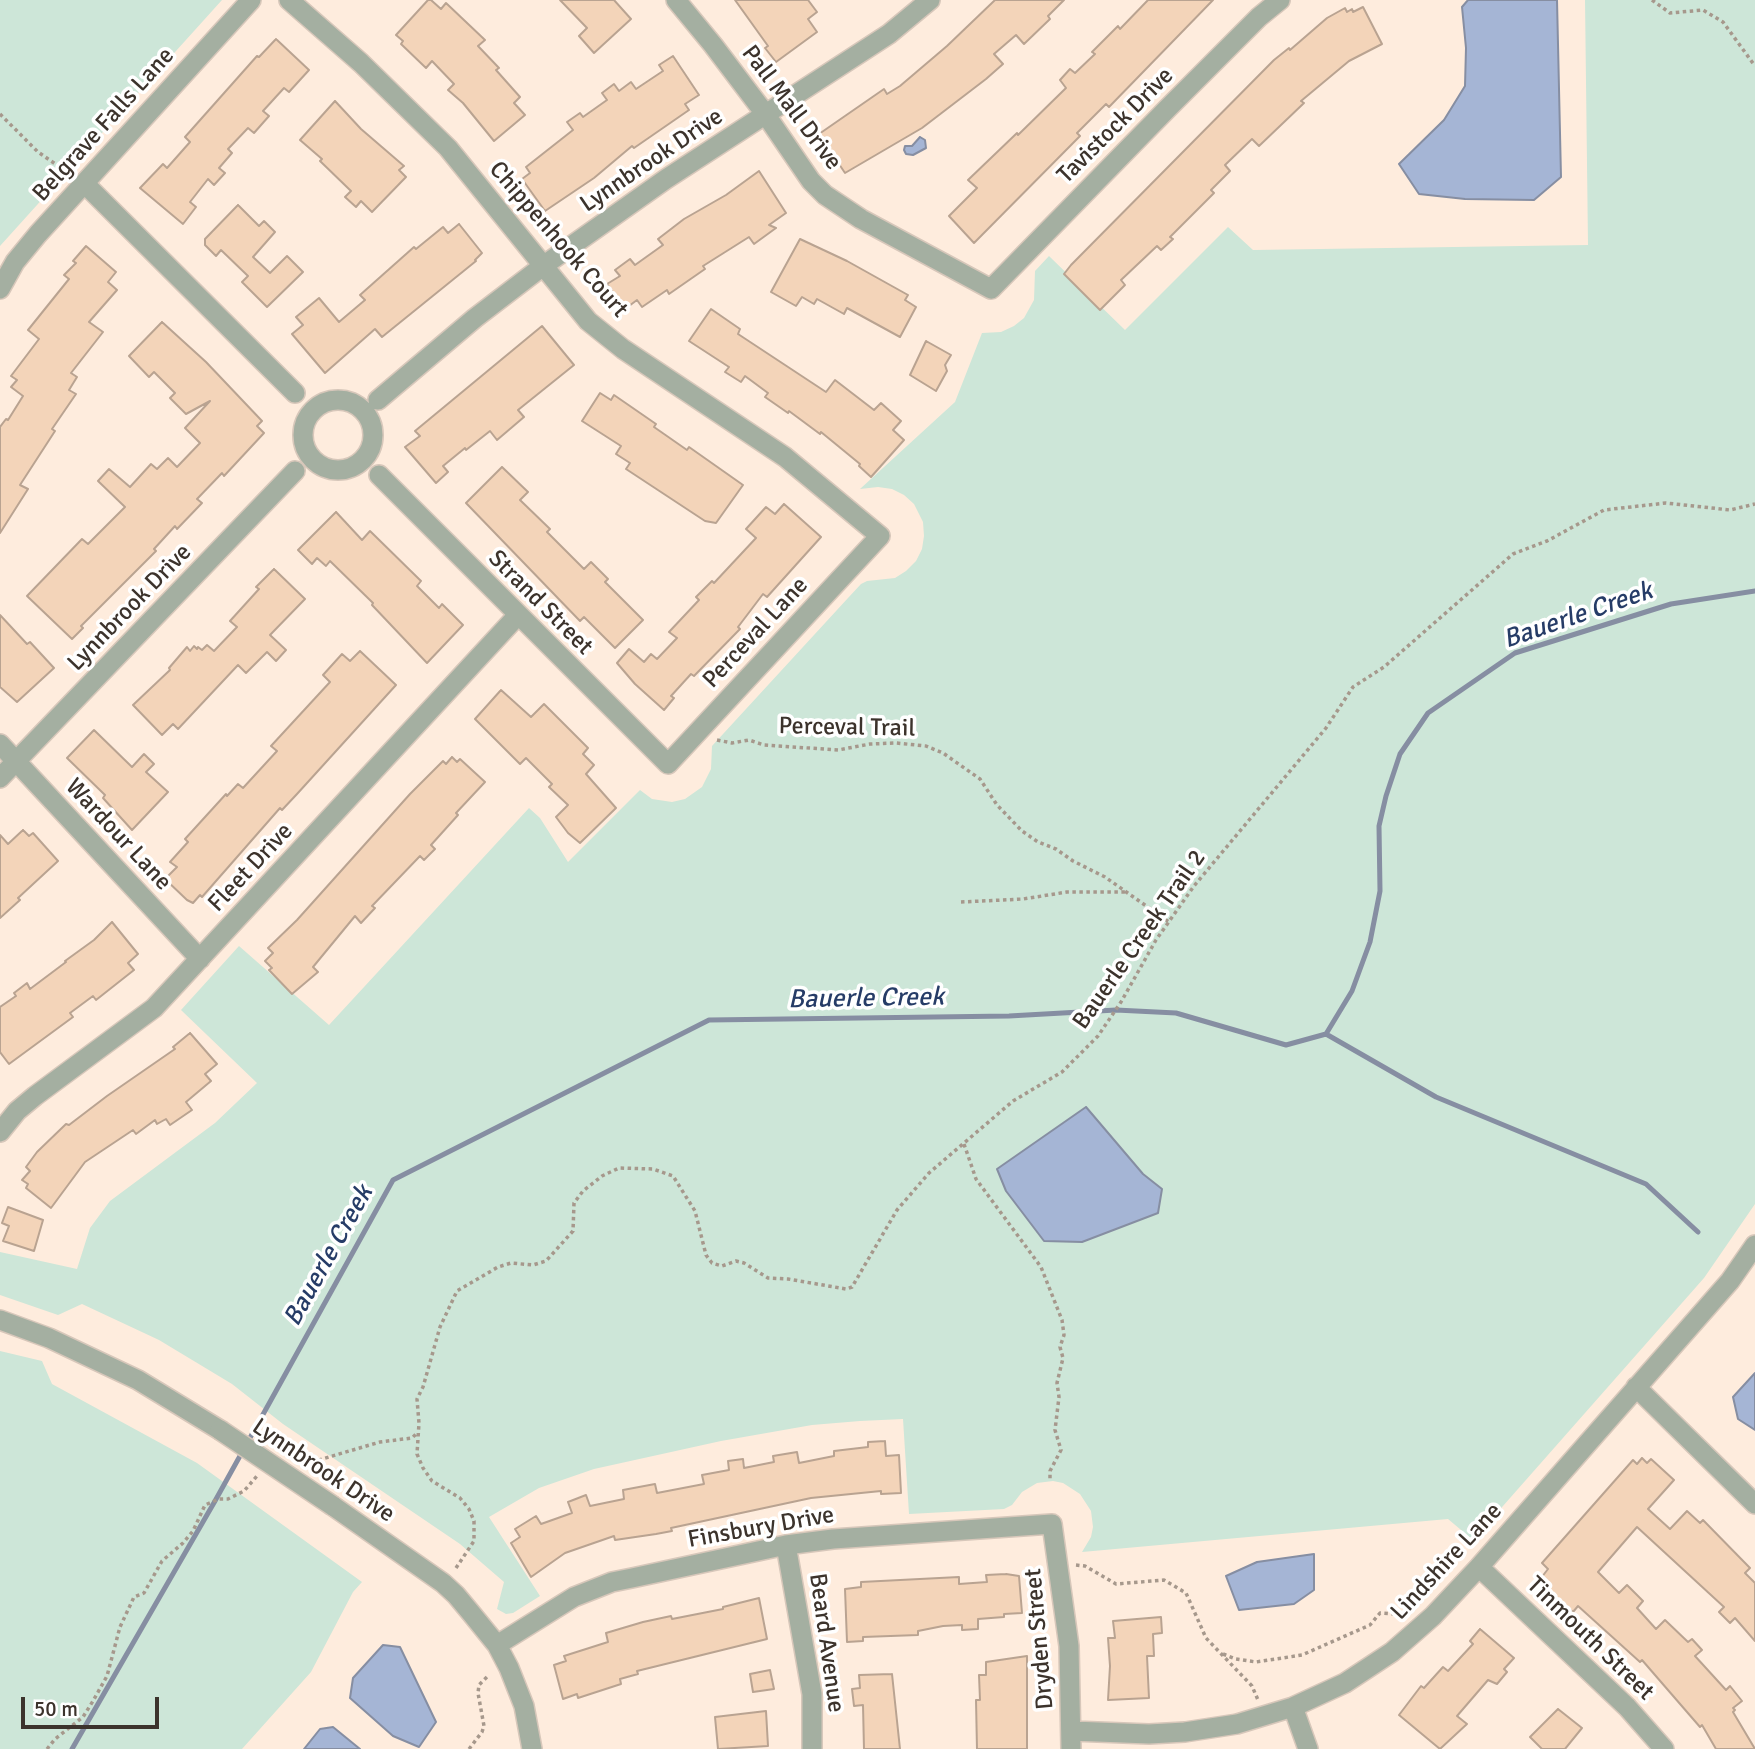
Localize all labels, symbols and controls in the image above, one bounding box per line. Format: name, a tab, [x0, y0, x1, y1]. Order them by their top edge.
street label: Pall Mall Drive	[735, 40, 847, 176]
street label: Belgrave Falls Lane	[27, 42, 181, 208]
street label: Tavistock Drive	[1052, 62, 1180, 190]
street label: Lynnbrook Drive	[575, 103, 729, 219]
street label: Chippenhook Court	[482, 156, 634, 324]
street label: Lynnbrook Drive	[62, 538, 198, 678]
street label: Strand Street	[482, 545, 598, 661]
street label: Perceval Lane	[697, 572, 815, 694]
water label: Bauerle Creek	[1499, 576, 1657, 656]
street label: Perceval Trail	[778, 712, 916, 744]
street label: Wardour Lane	[59, 773, 177, 897]
street label: Fleet Drive	[203, 818, 299, 918]
street label: Bauerle Creek Trail 2	[1067, 845, 1213, 1035]
water label: Bauerle Creek	[788, 982, 944, 1016]
water label: Bauerle Creek	[278, 1180, 380, 1332]
street label: Lynnbrook Drive	[246, 1413, 400, 1529]
street label: Lindshire Lane	[1385, 1497, 1509, 1627]
street label: Finsbury Drive	[686, 1501, 836, 1555]
street label: Dryden Street	[1019, 1567, 1061, 1711]
street label: Beard Avenue	[802, 1571, 850, 1715]
street label: Tinmouth Street	[1521, 1571, 1659, 1707]
scale bar	[24, 1682, 163, 1726]
text: 50 m	[34, 1696, 78, 1722]

